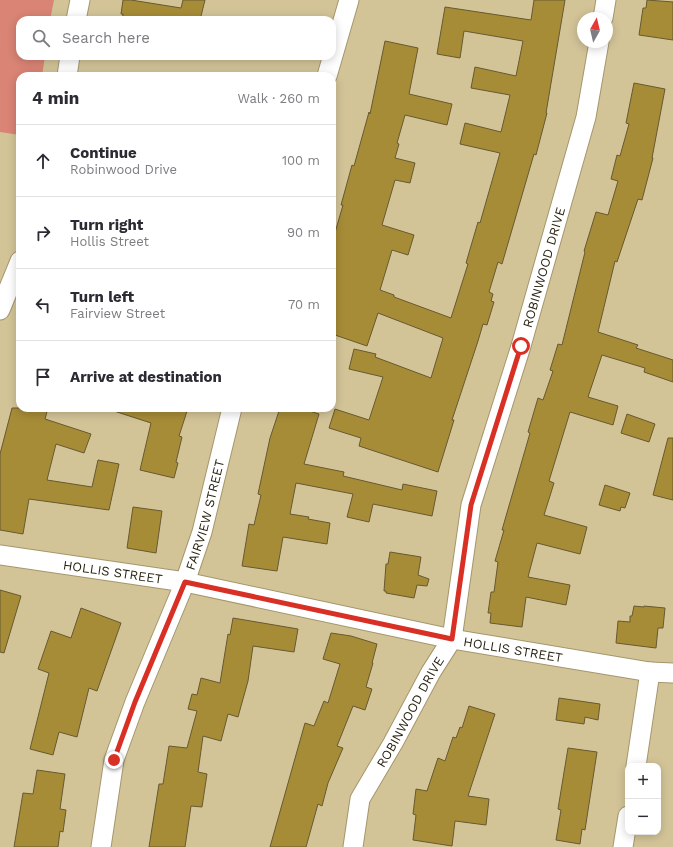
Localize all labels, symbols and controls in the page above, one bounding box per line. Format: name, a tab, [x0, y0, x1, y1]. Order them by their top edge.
north arrow	[577, 12, 613, 48]
search box	[16, 16, 336, 60]
icon: search	[30, 27, 52, 49]
text: Search here	[62, 29, 150, 47]
text: 4 min	[32, 88, 79, 108]
text: Walk · 260 m	[237, 91, 320, 106]
text: Continue	[70, 144, 137, 162]
icon: ahead	[32, 150, 54, 172]
text: 100 m	[282, 153, 320, 168]
text: Robinwood Drive	[70, 162, 177, 177]
street label: ROBINWOOD DRIVE	[519, 205, 568, 329]
text: Turn right	[70, 216, 143, 234]
icon: right	[32, 222, 54, 244]
text: 90 m	[287, 225, 320, 240]
text: Hollis Street	[70, 234, 149, 249]
text: Turn left	[70, 288, 134, 306]
icon: left	[32, 294, 54, 316]
text: 70 m	[288, 297, 320, 312]
text: Fairview Street	[70, 306, 165, 321]
route start	[512, 337, 530, 355]
icon: arrive	[32, 366, 54, 388]
text: Arrive at destination	[70, 368, 222, 386]
street label: FAIRVIEW STREET	[182, 458, 227, 572]
street label: HOLLIS STREET	[62, 557, 164, 586]
street label: HOLLIS STREET	[462, 634, 564, 665]
street label: ROBINWOOD DRIVE	[373, 653, 447, 770]
route end	[105, 751, 123, 769]
map controls	[625, 763, 661, 835]
button: +	[625, 763, 661, 799]
button: −	[625, 799, 661, 835]

